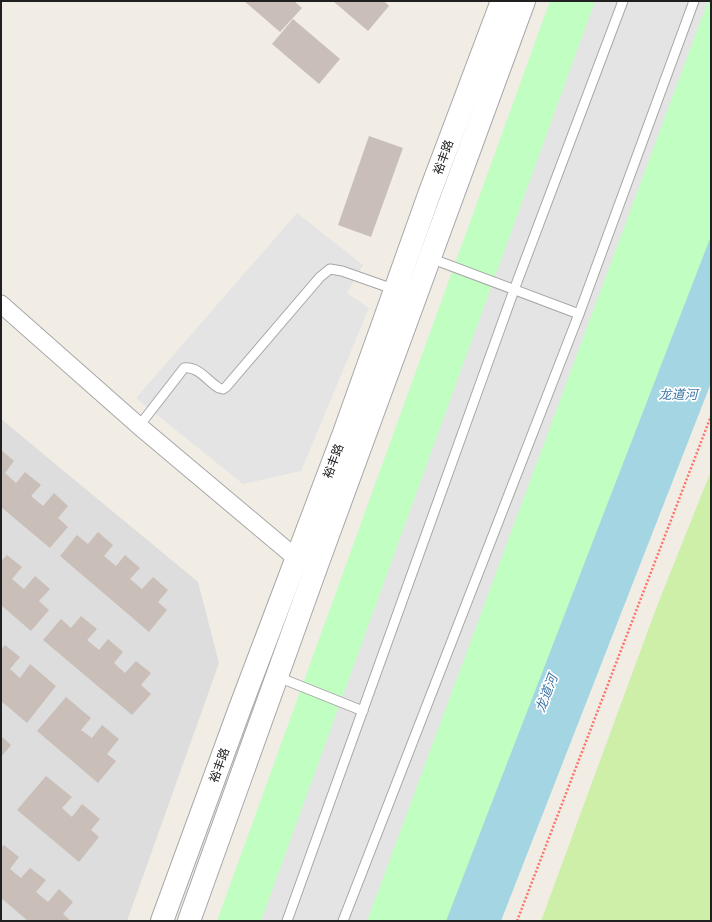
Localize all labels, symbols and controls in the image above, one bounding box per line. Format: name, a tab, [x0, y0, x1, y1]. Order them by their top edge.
street label: 裕丰路	[430, 138, 456, 176]
water label: 龙道河	[658, 386, 700, 402]
street label: 裕丰路	[320, 442, 346, 480]
water label: 龙道河	[532, 669, 562, 714]
street label: 裕丰路	[206, 746, 232, 784]

